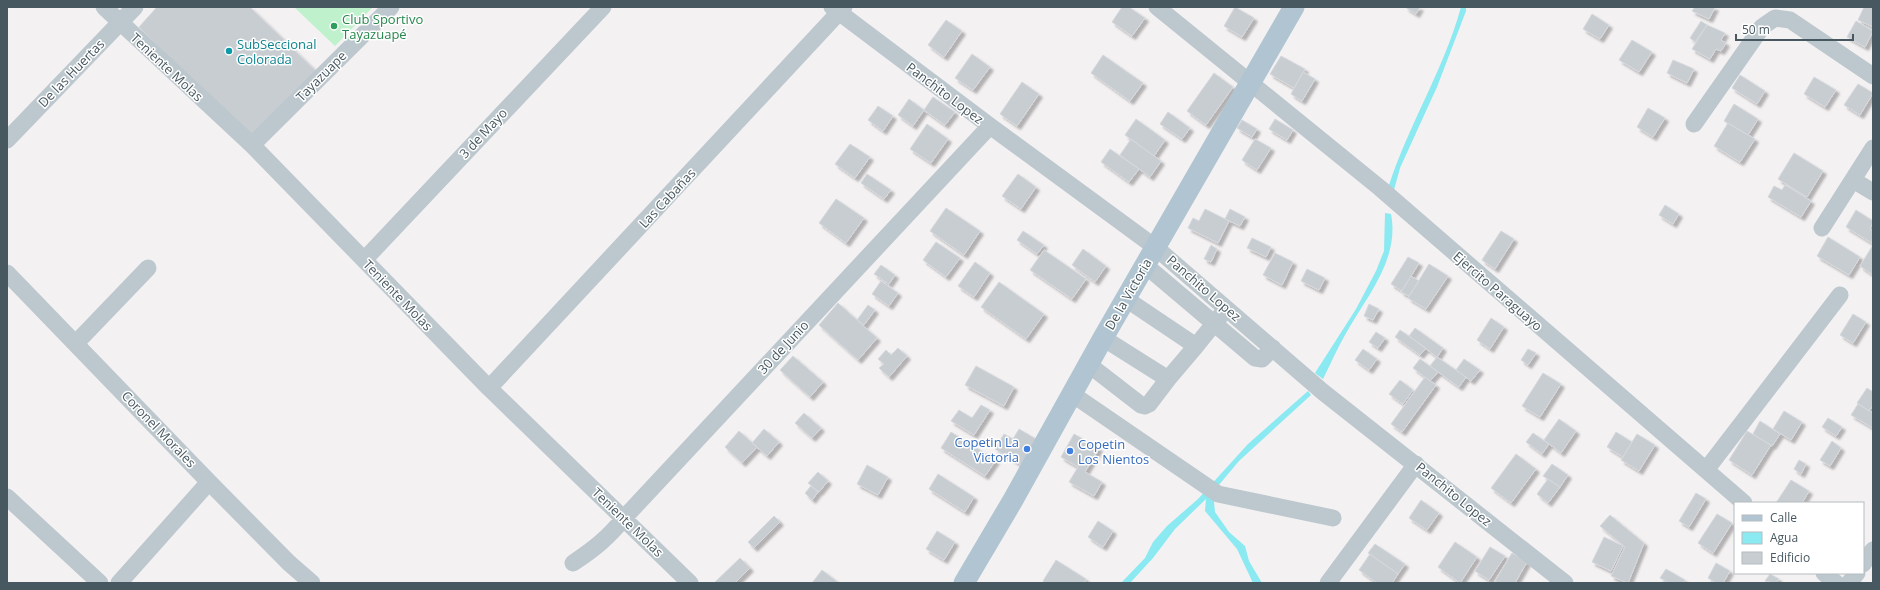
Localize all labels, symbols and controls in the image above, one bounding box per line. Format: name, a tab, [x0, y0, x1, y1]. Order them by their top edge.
place label: Club Sportivo Tayazuapé	[342, 10, 423, 43]
scale bar	[1736, 16, 1853, 42]
marker: Club Sportivo Tayazuapé	[329, 21, 339, 31]
text: 50 m	[1742, 21, 1770, 38]
street label: Teniente Molas	[127, 29, 207, 105]
street label: De las Huertas	[34, 35, 108, 111]
place label: SubSeccional Colorada	[237, 35, 317, 68]
marker: SubSeccional Colorada	[224, 46, 234, 56]
street label: Tayazuape	[292, 47, 350, 105]
street label: Panchito Lopez	[903, 58, 987, 128]
street label: 3 de Mayo	[455, 104, 511, 162]
street label: Las Cabañas	[635, 164, 699, 232]
street label: Ejercito Paraguayo	[1450, 247, 1547, 335]
street label: Panchito Lopez	[1163, 251, 1245, 325]
street label: Teniente Molas	[359, 255, 437, 335]
street label: De la Victoria	[1100, 255, 1156, 333]
street label: 30 de Junio	[753, 316, 813, 378]
street label: Coronel Morales	[118, 387, 200, 471]
place label: Copetin La Victoria	[954, 433, 1019, 466]
place label: Copetin Los Nientos	[1078, 435, 1149, 468]
marker: Copetin La Victoria	[1022, 444, 1032, 454]
marker: Copetin Los Nientos	[1065, 446, 1075, 456]
street label: Panchito Lopez	[1412, 458, 1496, 530]
street label: Teniente Molas	[588, 483, 668, 561]
legend	[1734, 502, 1864, 574]
text: Calle	[1770, 509, 1797, 526]
text: Agua	[1770, 529, 1798, 546]
text: Edificio	[1770, 549, 1810, 566]

